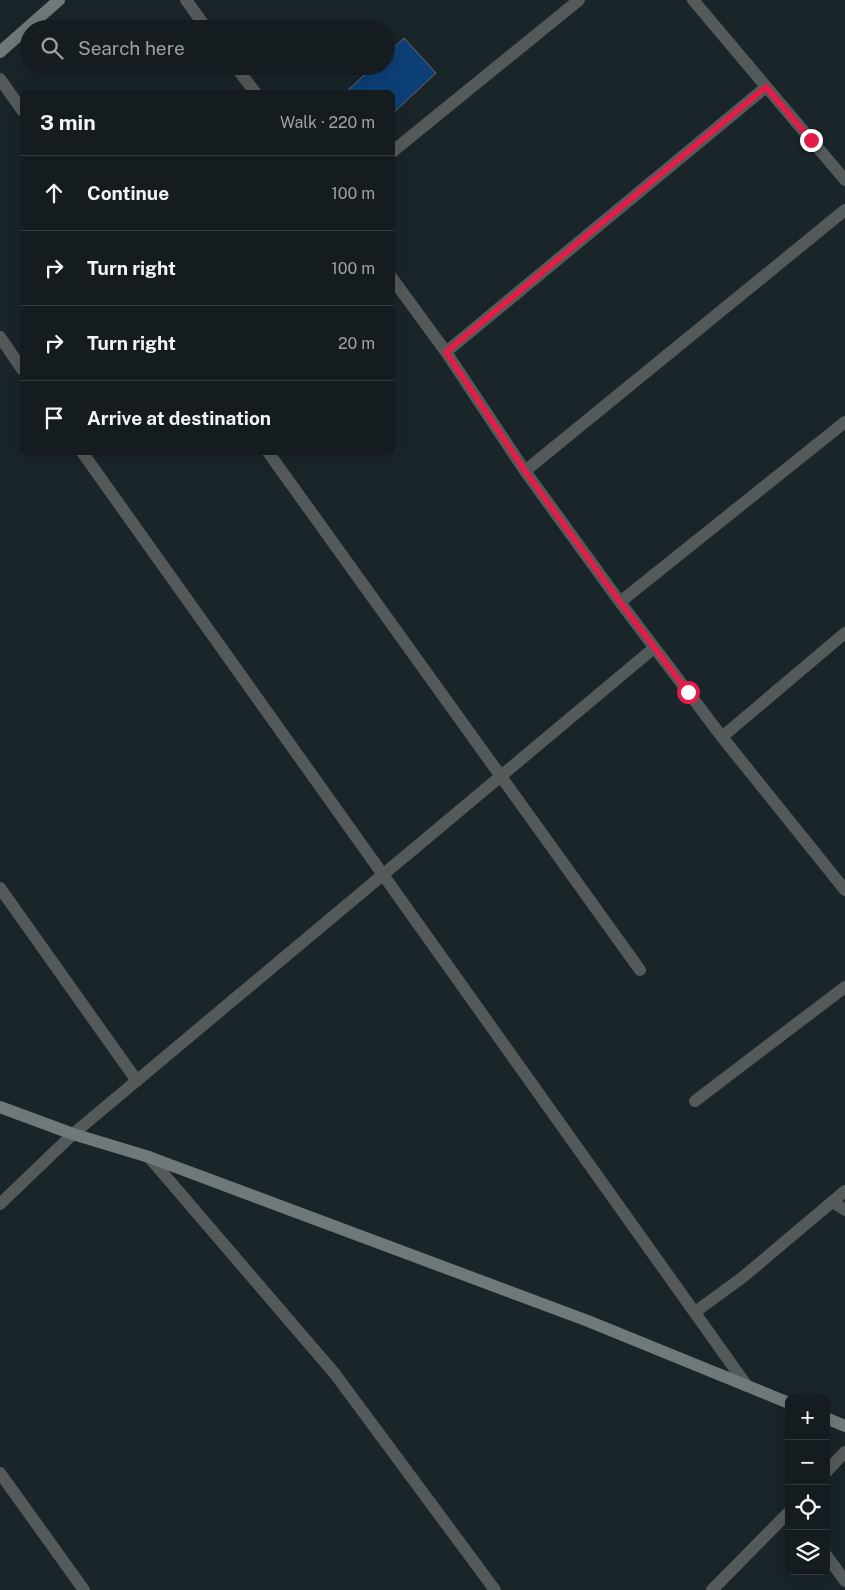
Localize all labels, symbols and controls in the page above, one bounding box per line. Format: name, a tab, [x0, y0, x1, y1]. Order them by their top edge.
search box	[20, 20, 395, 75]
icon: search	[38, 34, 66, 62]
text: Search here	[78, 37, 185, 59]
text: 3 min	[40, 110, 96, 135]
text: Walk · 220 m	[280, 113, 375, 132]
route end	[800, 129, 823, 152]
icon: ahead	[40, 179, 68, 207]
text: Continue	[87, 182, 169, 204]
text: 100 m	[331, 184, 375, 203]
icon: right	[40, 254, 68, 282]
text: Turn right	[87, 257, 176, 279]
text: 100 m	[331, 259, 375, 278]
icon: right	[40, 329, 68, 357]
text: Turn right	[87, 332, 176, 354]
text: 20 m	[338, 334, 375, 353]
icon: arrive	[40, 404, 68, 432]
text: Arrive at destination	[87, 407, 271, 429]
route start	[677, 681, 700, 704]
map controls	[785, 1395, 830, 1575]
button: +	[785, 1395, 830, 1440]
button: −	[785, 1440, 830, 1485]
button: locate	[785, 1485, 830, 1530]
button: layers	[785, 1530, 830, 1575]

